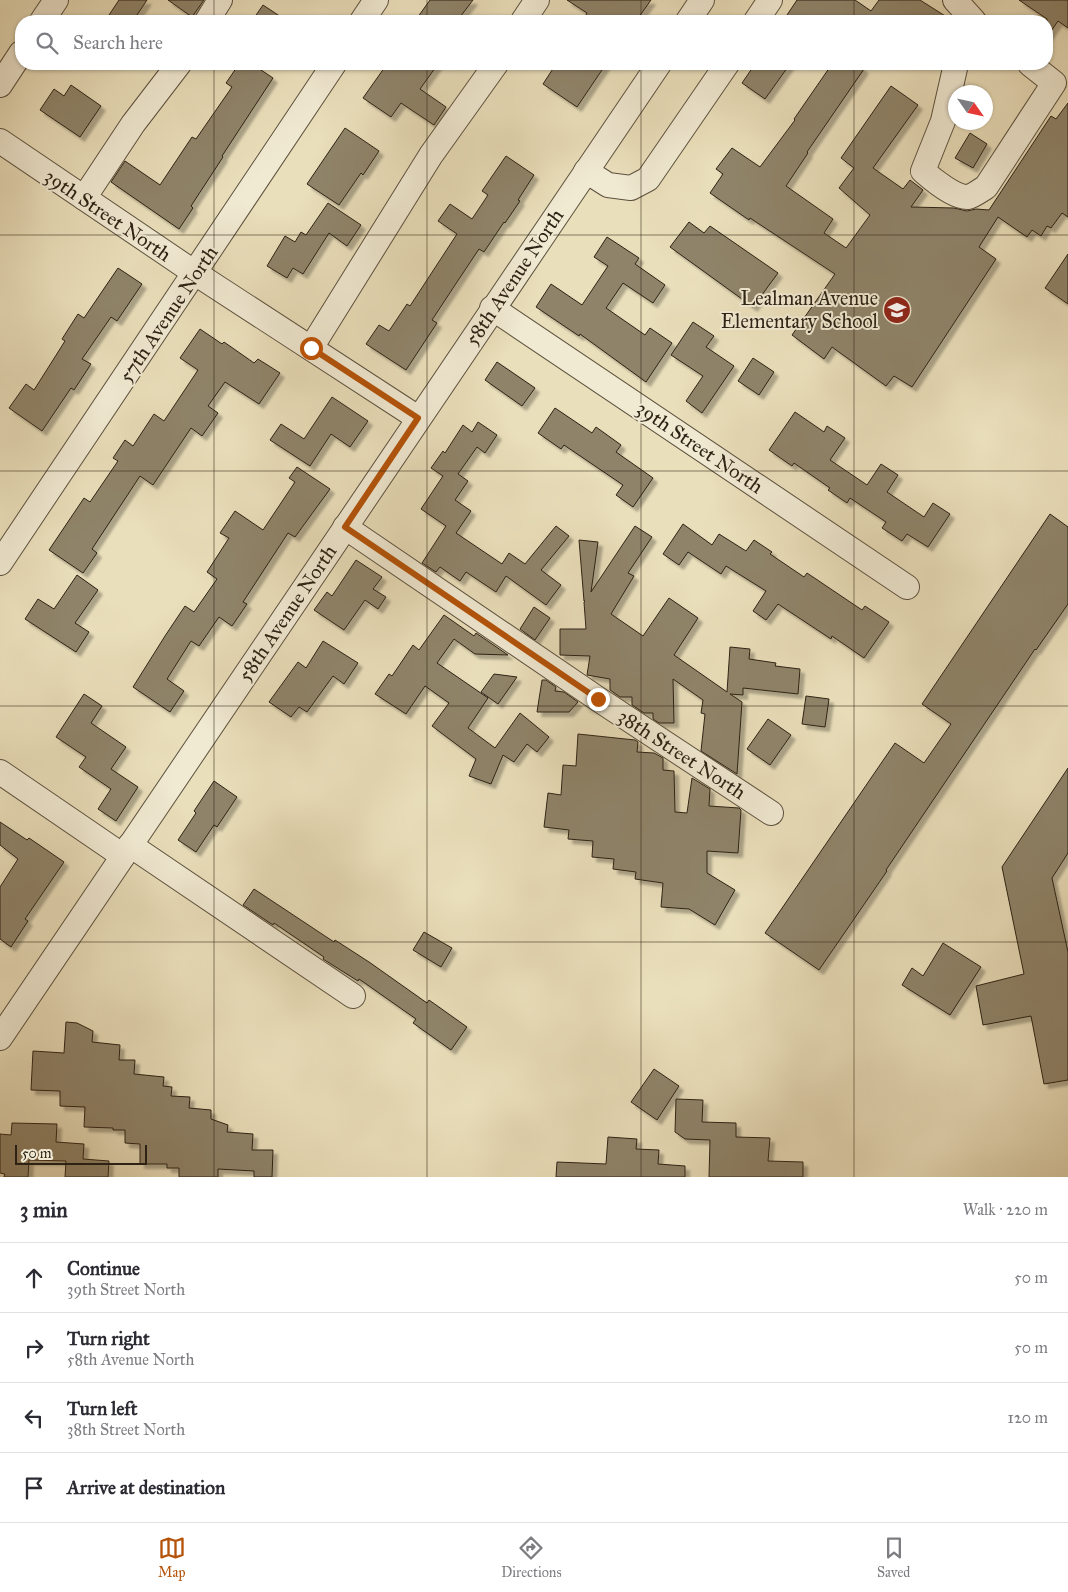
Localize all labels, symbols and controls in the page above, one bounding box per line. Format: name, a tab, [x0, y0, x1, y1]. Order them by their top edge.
search box	[15, 15, 1053, 70]
icon: search	[33, 29, 61, 57]
text: Search here	[73, 31, 163, 54]
north arrow	[948, 85, 993, 130]
street label: 39th Street North	[40, 164, 176, 266]
street label: 58th Avenue North	[460, 204, 568, 350]
street label: 57th Avenue North	[114, 241, 222, 387]
place label: Lealman Avenue Elementary School	[721, 286, 879, 333]
school or university icon: Lealman Avenue Elementary School	[882, 295, 912, 325]
route start	[300, 337, 323, 360]
street label: 39th Street North	[632, 396, 768, 498]
street label: 58th Avenue North	[233, 540, 341, 686]
route end	[587, 688, 610, 711]
street label: 38th Street North	[614, 704, 750, 804]
scale bar	[15, 1142, 148, 1165]
text: 50 m	[22, 1145, 51, 1162]
text: 3 min	[20, 1197, 68, 1223]
text: Walk · 220 m	[963, 1200, 1048, 1219]
text: Continue	[67, 1257, 140, 1280]
icon: ahead	[20, 1264, 48, 1292]
text: 50 m	[1014, 1268, 1048, 1287]
text: 39th Street North	[67, 1280, 185, 1299]
text: Turn right	[67, 1327, 150, 1350]
icon: right	[20, 1334, 48, 1362]
text: 50 m	[1014, 1338, 1048, 1357]
text: 58th Avenue North	[67, 1350, 194, 1369]
text: Turn left	[67, 1397, 137, 1420]
icon: left	[20, 1404, 48, 1432]
text: 120 m	[1008, 1408, 1048, 1427]
text: 38th Street North	[67, 1420, 185, 1439]
icon: arrive	[20, 1474, 48, 1502]
text: Arrive at destination	[67, 1476, 225, 1499]
tab: Map	[158, 1534, 186, 1581]
tab: Directions	[501, 1534, 562, 1581]
tab: Saved	[877, 1534, 910, 1581]

